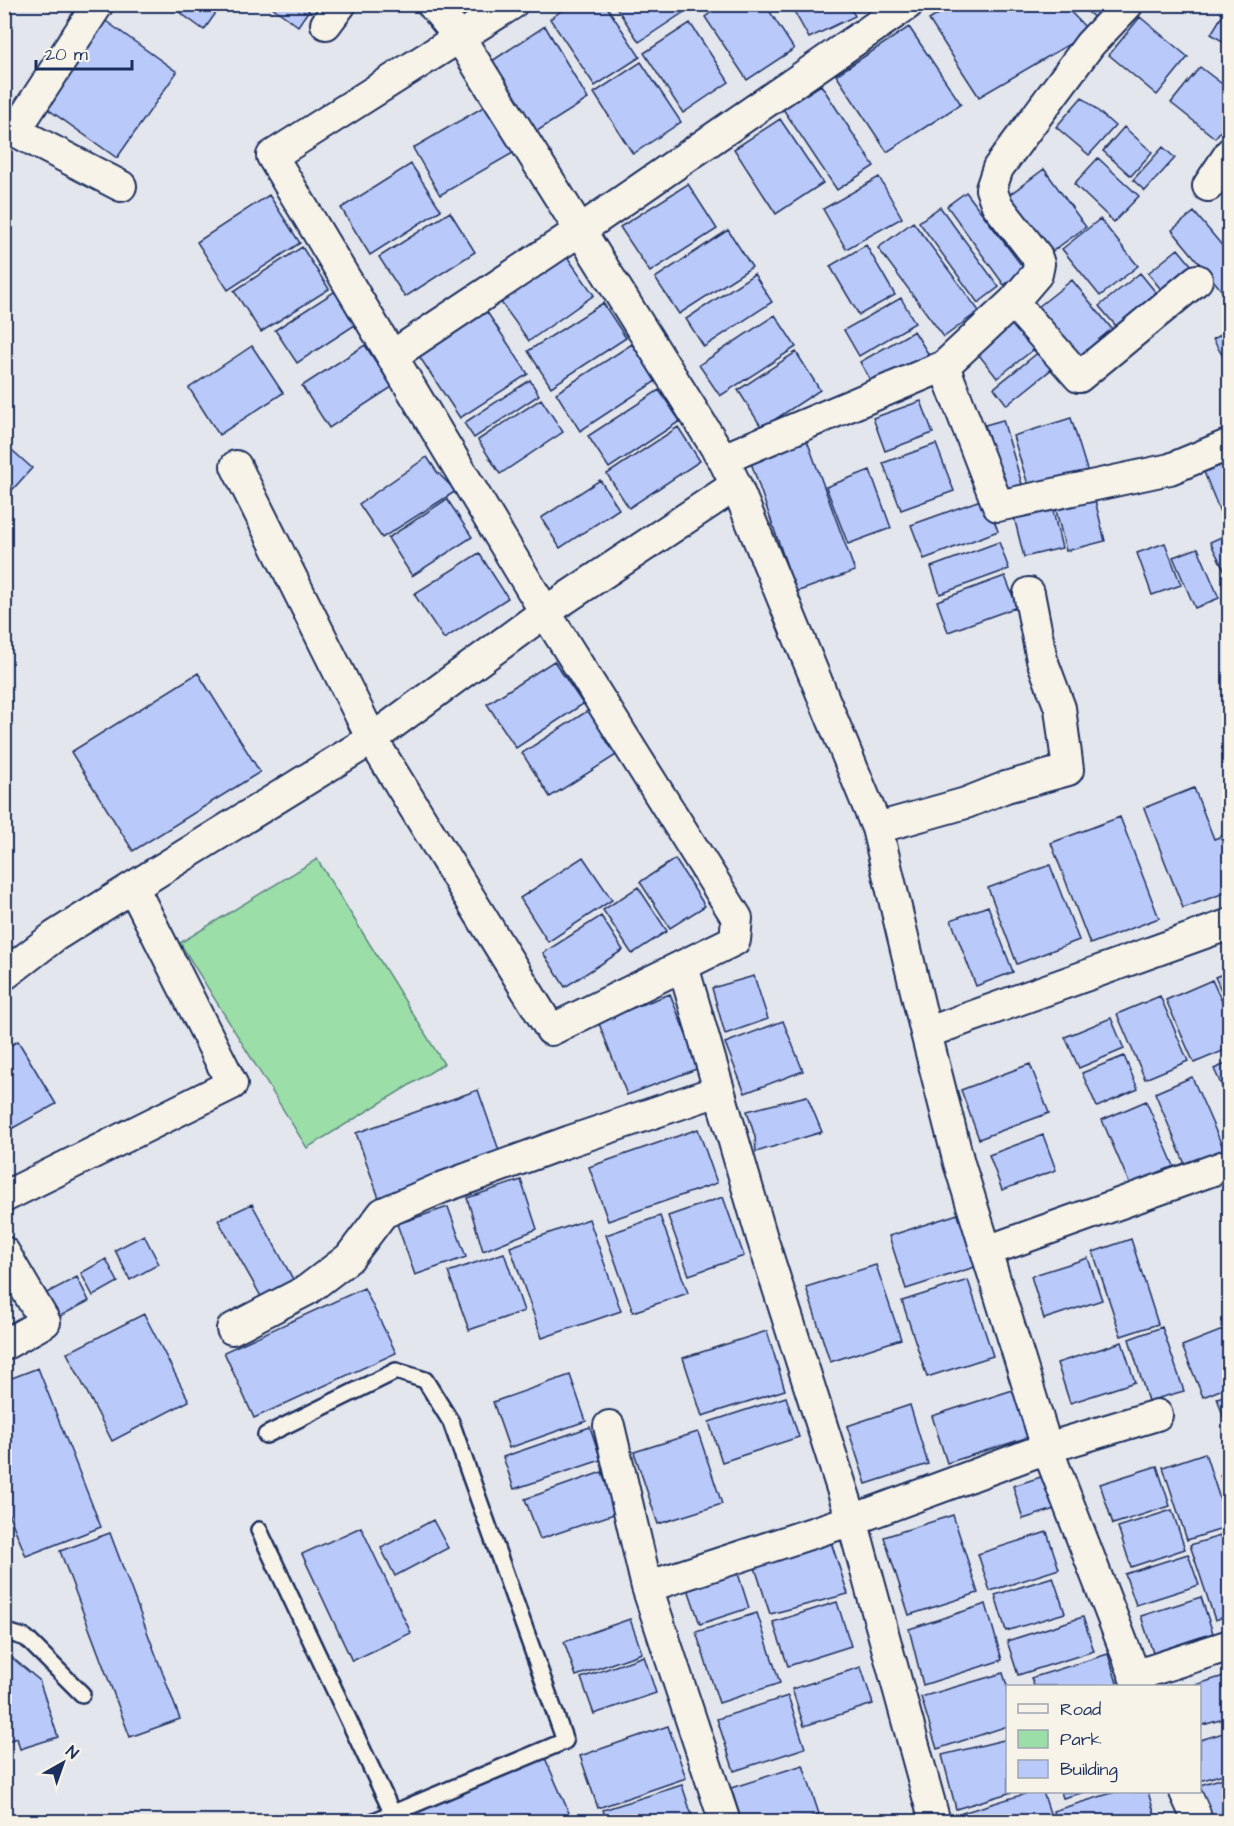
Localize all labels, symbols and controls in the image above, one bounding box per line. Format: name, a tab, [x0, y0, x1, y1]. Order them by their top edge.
scale bar	[36, 33, 132, 71]
text: 20 m	[45, 42, 88, 67]
legend	[1006, 1685, 1201, 1793]
text: Road	[1060, 1697, 1101, 1722]
text: Park	[1060, 1727, 1102, 1752]
north arrow	[33, 1733, 93, 1793]
text: N	[61, 1741, 83, 1764]
text: Building	[1060, 1757, 1118, 1783]

